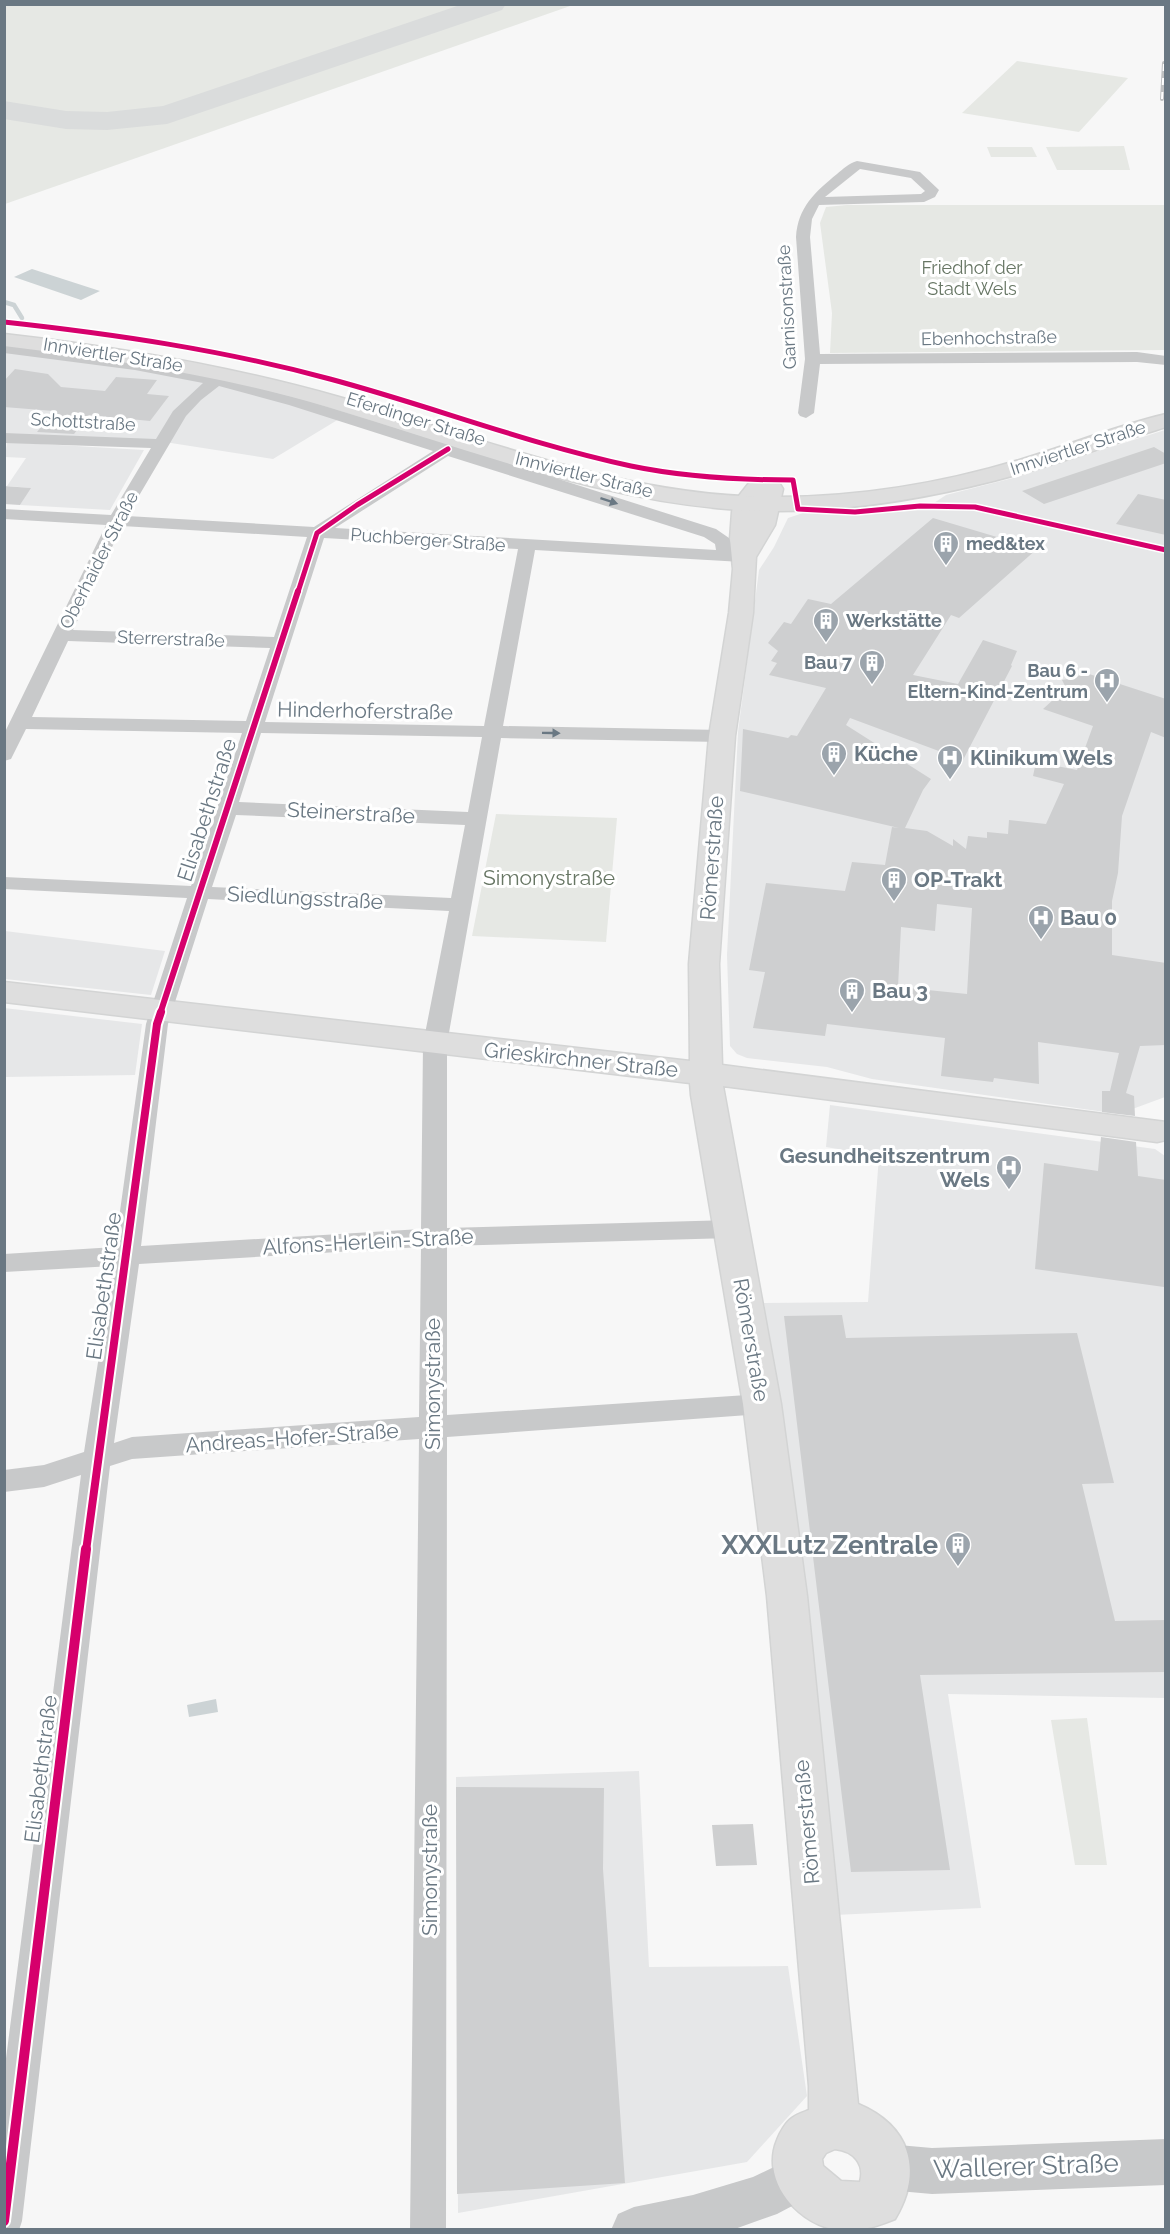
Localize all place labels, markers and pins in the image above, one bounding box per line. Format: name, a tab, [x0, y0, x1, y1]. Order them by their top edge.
building icon: med&tex	[931, 529, 961, 567]
place label: med&tex	[966, 533, 1045, 554]
building icon: Werkstätte	[811, 606, 841, 644]
place label: Werkstätte	[846, 610, 942, 631]
building icon: Bau 7	[857, 648, 887, 686]
place label: Bau 7	[804, 652, 853, 673]
place label: Bau 6 - Eltern-Kind-Zentrum	[908, 660, 1088, 702]
hospital icon: Bau 6 - Eltern-Kind-Zentrum	[1092, 666, 1122, 704]
building icon: Küche	[819, 739, 849, 777]
place label: Küche	[854, 741, 918, 766]
hospital icon: Klinikum Wels	[935, 743, 965, 781]
place label: Klinikum Wels	[970, 745, 1113, 770]
building icon: OP-Trakt	[879, 865, 909, 903]
place label: OP-Trakt	[914, 867, 1002, 892]
hospital icon: Bau 0	[1026, 903, 1056, 941]
place label: Bau 0	[1060, 905, 1117, 930]
building icon: Bau 3	[837, 976, 867, 1014]
place label: Bau 3	[872, 978, 928, 1003]
place label: Gesundheitszentrum Wels	[779, 1143, 990, 1192]
hospital icon: Gesundheitszentrum Wels	[994, 1153, 1024, 1191]
place label: XXXLutz Zentrale	[720, 1530, 938, 1560]
building icon: XXXLutz Zentrale	[943, 1530, 973, 1568]

